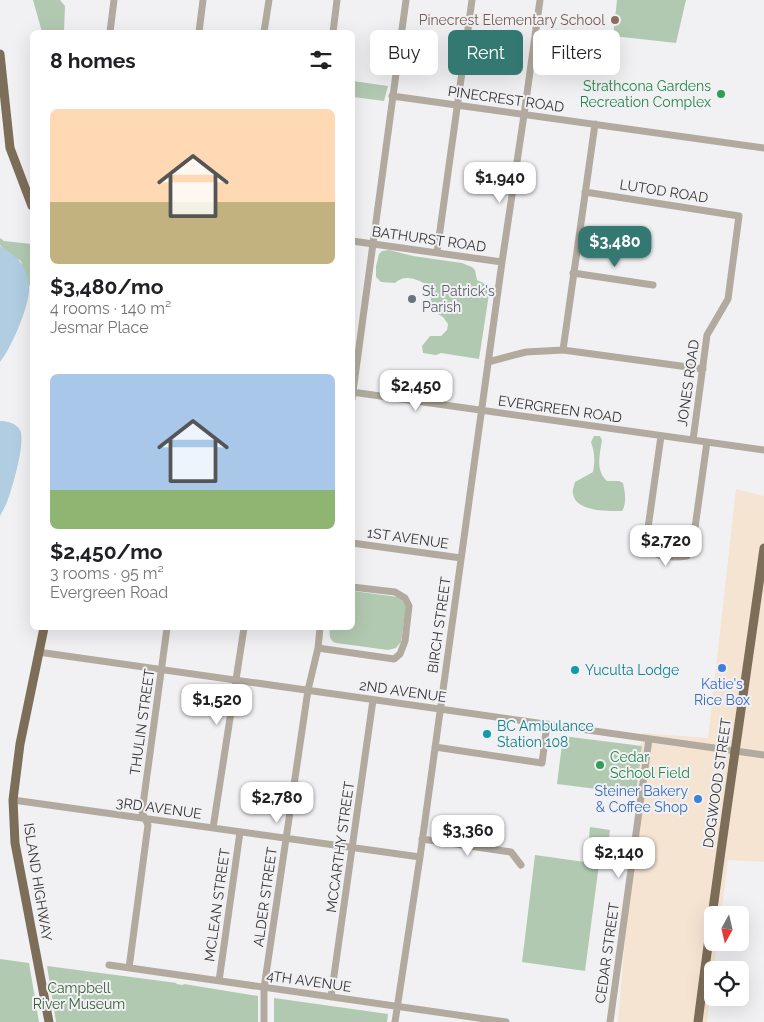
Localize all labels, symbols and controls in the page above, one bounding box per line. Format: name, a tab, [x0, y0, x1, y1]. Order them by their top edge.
place label: Pinecrest Elementary School	[419, 12, 605, 28]
marker: Pinecrest Elementary School	[609, 14, 621, 26]
chip: Buy	[370, 30, 438, 75]
chip: Rent	[448, 30, 523, 75]
chip: Filters	[533, 30, 620, 75]
icon: filters	[307, 46, 335, 74]
text: 8 homes	[50, 48, 136, 73]
place label: Strathcona Gardens Recreation Complex	[580, 78, 711, 110]
street label: PINECREST ROAD	[447, 83, 565, 115]
marker: Strathcona Gardens Recreation Complex	[715, 88, 727, 100]
icon: home	[148, 141, 238, 231]
pin: $1,940	[459, 162, 541, 204]
text: $1,940	[475, 168, 525, 187]
street label: LUTOD ROAD	[619, 176, 709, 206]
street label: BATHURST ROAD	[371, 223, 487, 255]
pin: $3,480	[574, 226, 656, 268]
text: $3,480	[589, 232, 641, 251]
text: $3,480/mo	[50, 274, 163, 299]
place label: St. Patrick's Parish	[422, 283, 495, 315]
marker: St. Patrick's Parish	[406, 293, 418, 305]
text: 4 rooms · 140 m²	[50, 299, 171, 318]
text: Jesmar Place	[50, 318, 149, 337]
street label: JONES ROAD	[674, 339, 702, 427]
pin: $2,450	[375, 370, 457, 412]
text: $2,450	[391, 376, 441, 395]
street label: EVERGREEN ROAD	[497, 392, 623, 426]
icon: home	[148, 406, 238, 496]
street label: 1ST AVENUE	[366, 524, 450, 552]
pin: $2,720	[625, 524, 707, 567]
text: $2,720	[641, 531, 691, 550]
text: $2,450/mo	[50, 539, 163, 564]
text: 3 rooms · 95 m²	[50, 564, 164, 583]
street label: BIRCH STREET	[424, 575, 454, 674]
text: Evergreen Road	[50, 583, 168, 602]
place label: Yuculta Lodge	[585, 662, 679, 678]
marker: Katie's Rice Box	[716, 662, 728, 674]
marker: Yuculta Lodge	[569, 664, 581, 676]
street label: THULIN STREET	[127, 667, 157, 776]
place label: Katie's Rice Box	[694, 676, 750, 708]
street label: 2ND AVENUE	[358, 677, 448, 705]
pin: $1,520	[176, 684, 258, 726]
text: $1,520	[192, 690, 242, 709]
street label: DOGWOOD STREET	[700, 717, 734, 849]
place label: BC Ambulance Station 108	[497, 718, 594, 750]
marker: BC Ambulance Station 108	[481, 728, 493, 740]
place label: Cedar School Field	[610, 749, 690, 781]
marker: Cedar School Field	[594, 759, 606, 771]
street label: MCCARTHY STREET	[323, 780, 357, 914]
pin: $2,780	[236, 782, 318, 824]
place label: Steiner Bakery & Coffee Shop	[595, 783, 688, 815]
text: $2,780	[251, 788, 303, 807]
marker: Steiner Bakery & Coffee Shop	[692, 793, 704, 805]
street label: 3RD AVENUE	[115, 794, 203, 822]
pin: $3,360	[427, 814, 509, 857]
text: $3,360	[442, 821, 494, 840]
street label: ISLAND HIGHWAY	[21, 822, 55, 942]
pin: $2,140	[578, 836, 660, 879]
text: $2,140	[594, 843, 644, 862]
street label: ALDER STREET	[250, 846, 280, 948]
street label: MCLEAN STREET	[201, 847, 233, 963]
street label: CEDAR STREET	[592, 901, 622, 1004]
north arrow	[704, 906, 749, 951]
map controls	[704, 906, 749, 1006]
button: locate	[704, 961, 749, 1006]
street label: 4TH AVENUE	[266, 967, 352, 995]
park label: Campbell River Museum	[33, 980, 125, 1012]

